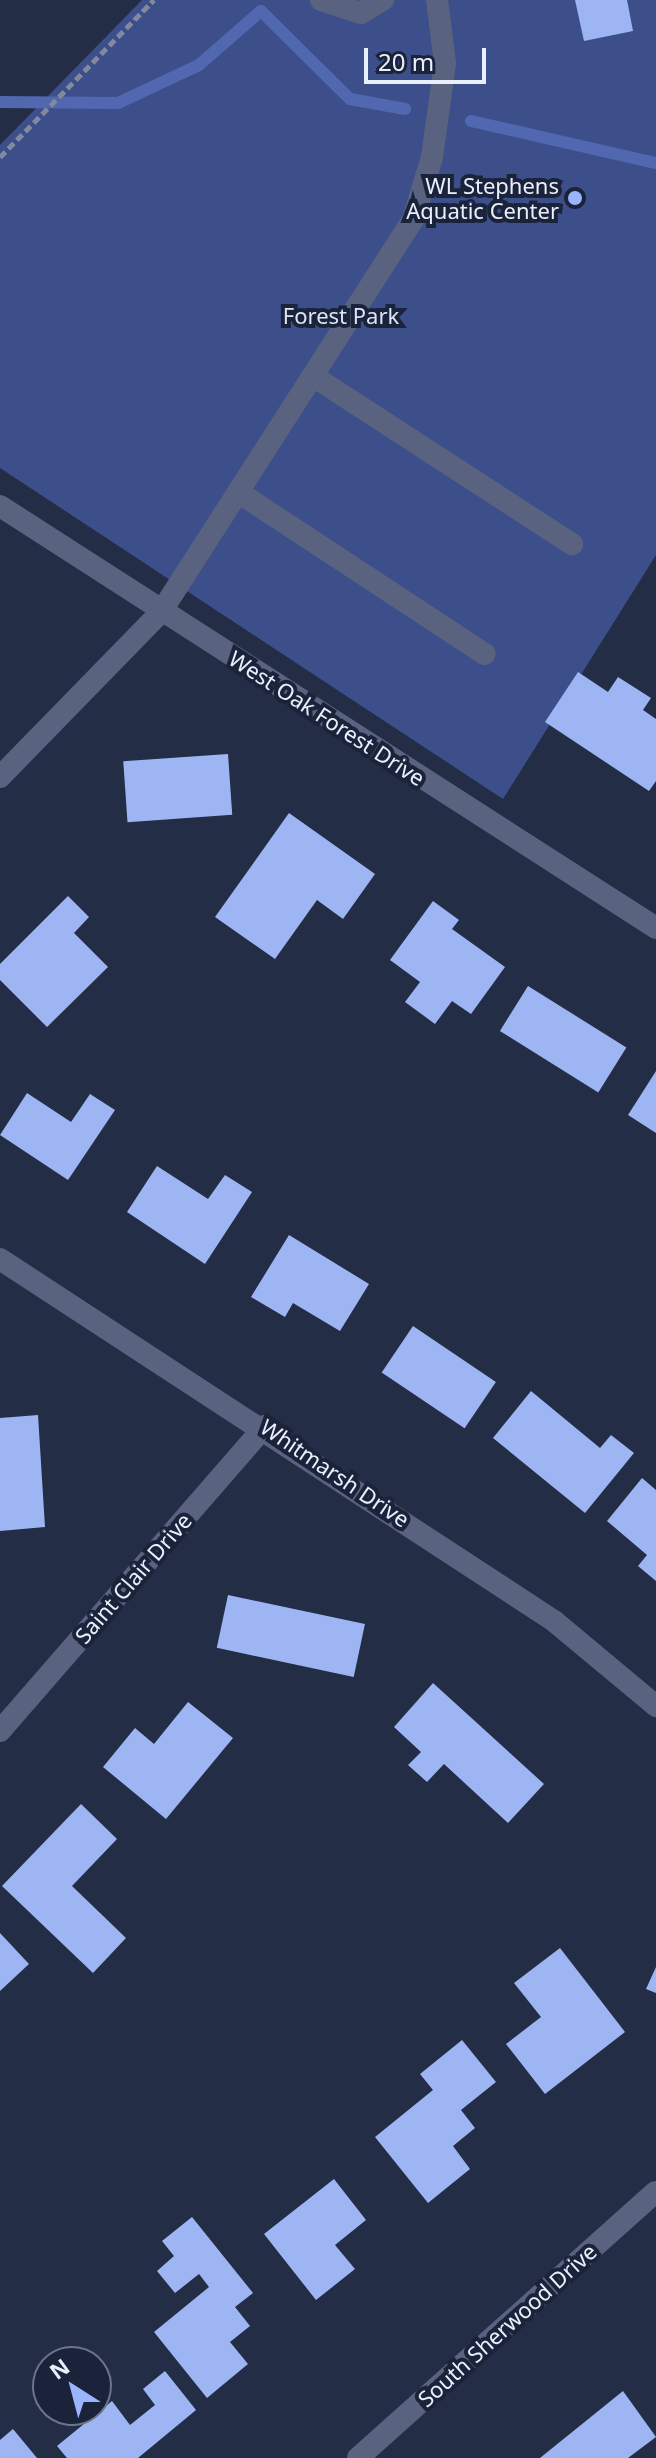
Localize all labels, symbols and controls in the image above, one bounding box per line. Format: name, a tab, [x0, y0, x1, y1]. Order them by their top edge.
scale bar	[368, 32, 490, 82]
text: 20 m	[378, 45, 434, 78]
place label: WL Stephens Aquatic Center	[406, 172, 559, 224]
marker: WL Stephens Aquatic Center	[566, 189, 584, 207]
park label: Forest Park	[283, 303, 399, 329]
street label: West Oak Forest Drive	[224, 645, 430, 791]
street label: Whitmarsh Drive	[256, 1413, 414, 1533]
street label: Saint Clair Drive	[69, 1507, 197, 1649]
street label: South Sherwood Drive	[412, 2238, 602, 2412]
north arrow	[32, 2346, 112, 2426]
text: N	[43, 2351, 75, 2386]

